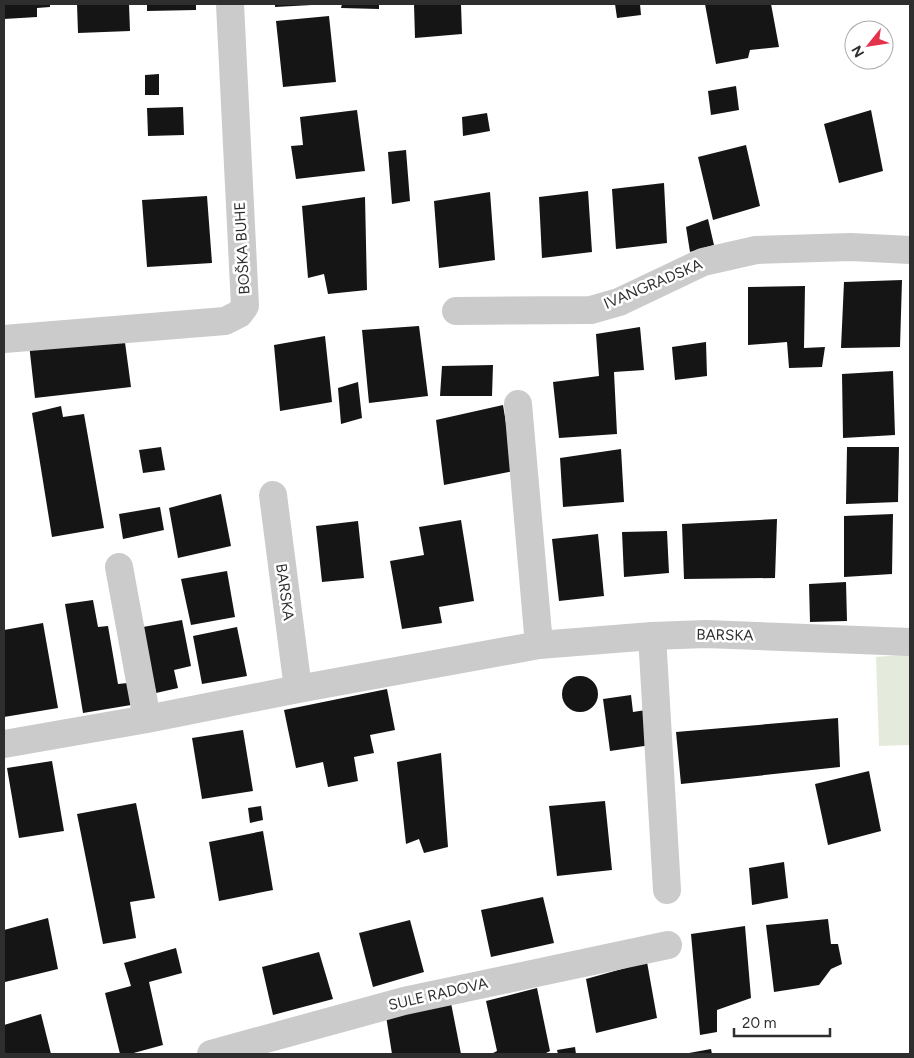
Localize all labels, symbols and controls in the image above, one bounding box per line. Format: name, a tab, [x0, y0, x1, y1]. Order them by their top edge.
north arrow	[844, 20, 894, 70]
text: N	[848, 42, 868, 60]
street label: BOŠKA BUHE	[231, 201, 253, 295]
street label: IVANGRADSKA	[601, 255, 705, 313]
street label: BARSKA	[272, 562, 298, 622]
street label: BARSKA	[696, 626, 754, 644]
street label: SULE RADOVA	[387, 974, 489, 1014]
scale bar	[734, 1006, 830, 1038]
text: 20 m	[742, 1014, 776, 1032]

